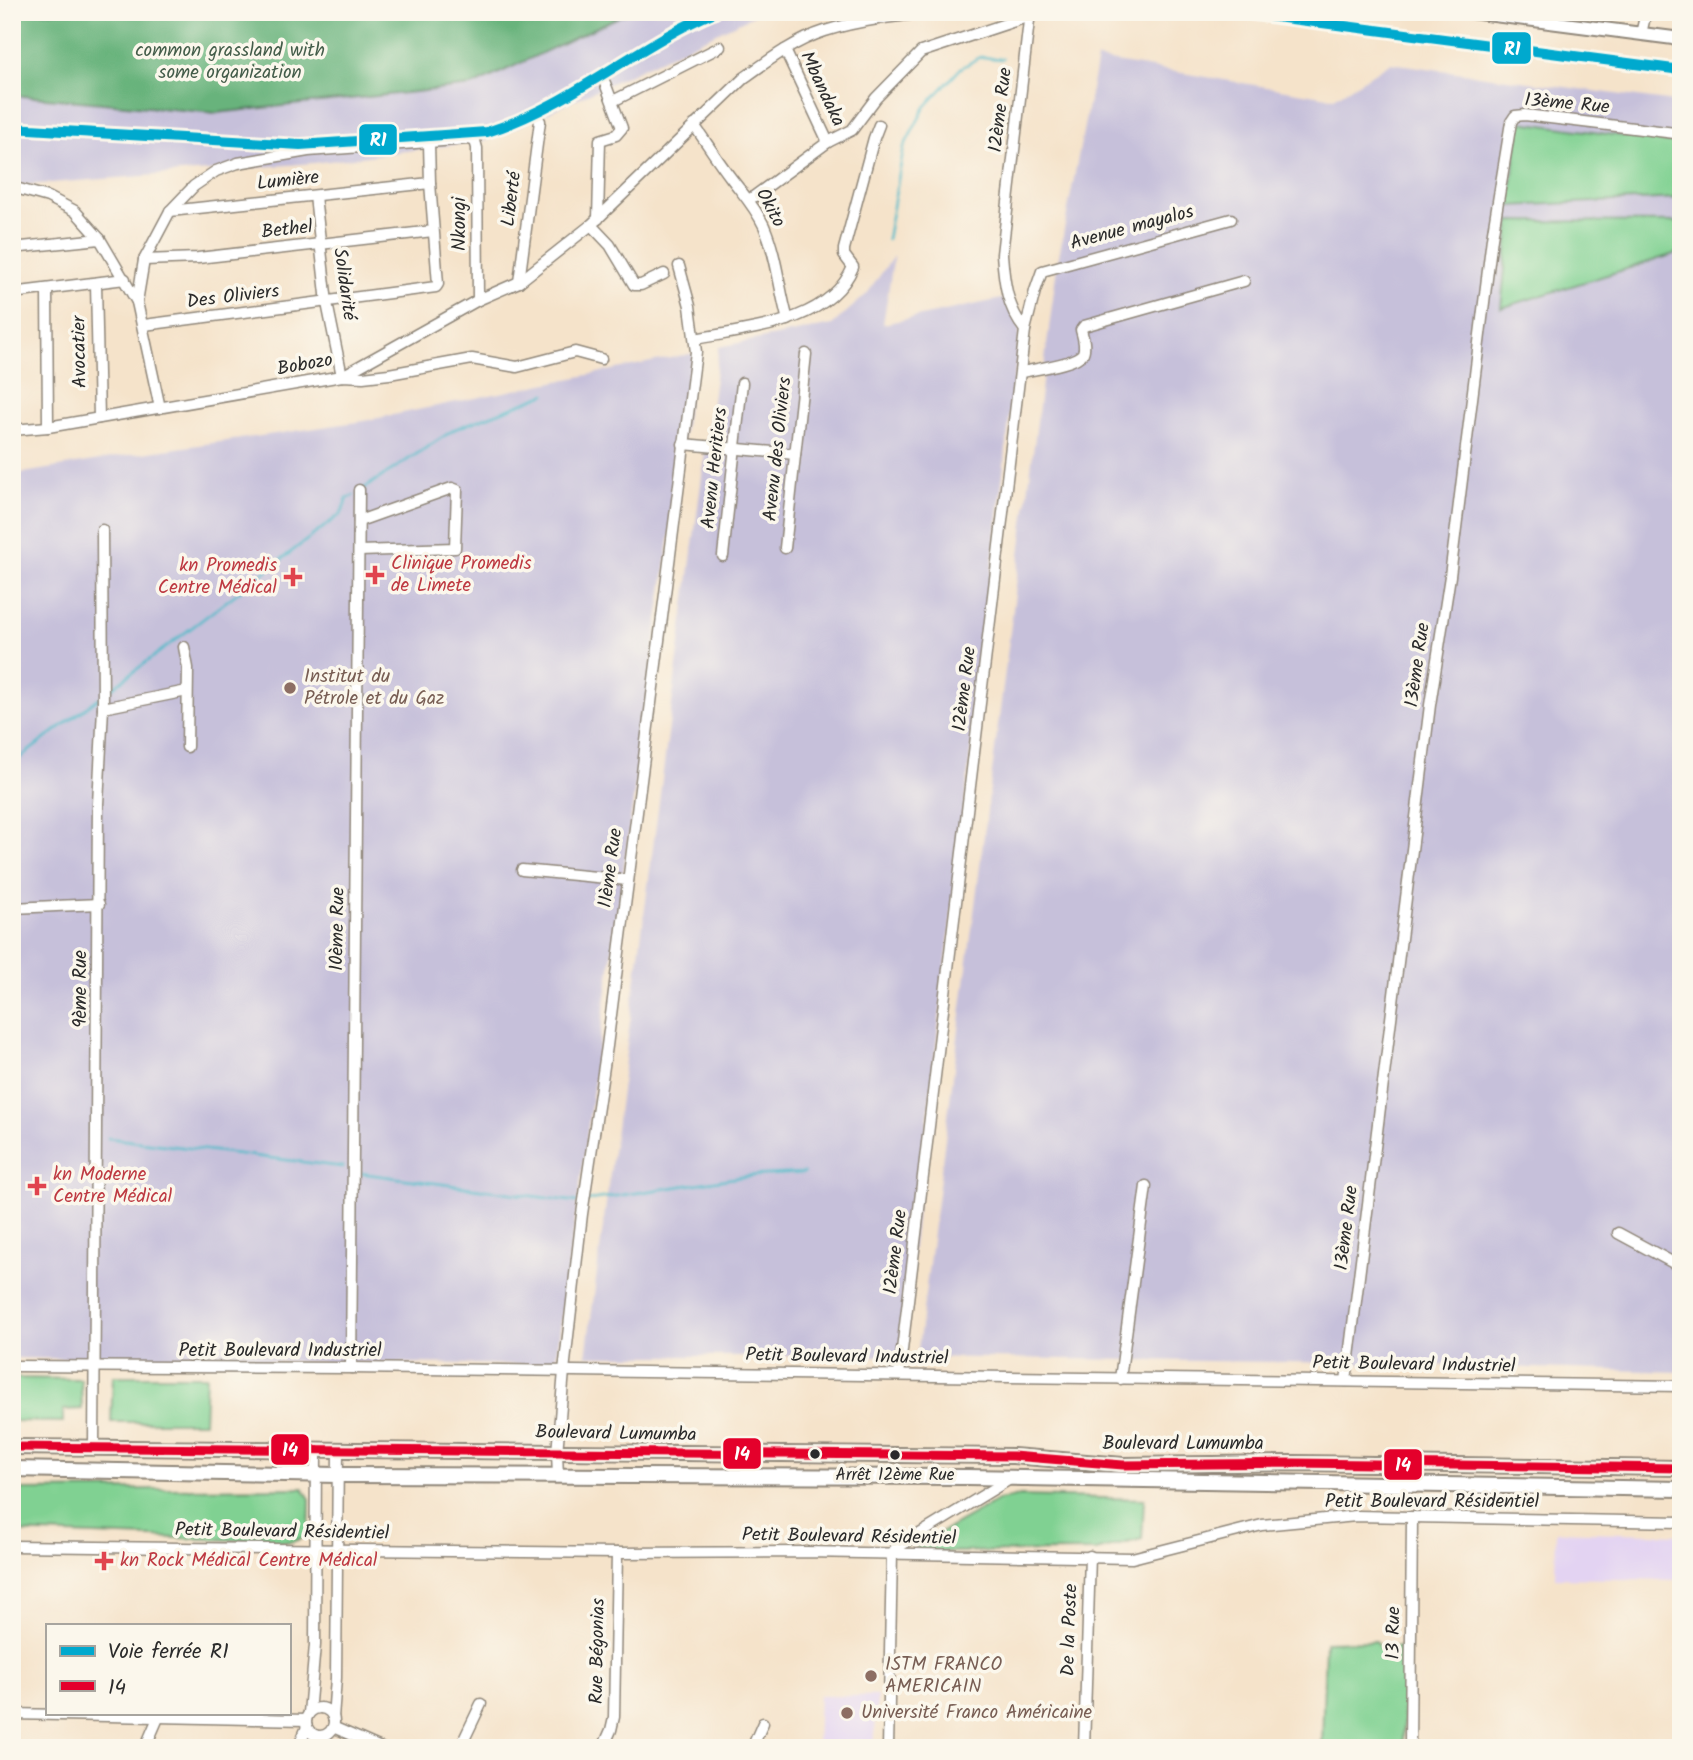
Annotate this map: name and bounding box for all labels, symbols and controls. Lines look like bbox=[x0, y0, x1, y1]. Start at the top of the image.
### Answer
line badge: R1 bbox=[1491, 31, 1532, 65]
text: R1 bbox=[1503, 35, 1521, 65]
park label: common grassland with some organization bbox=[135, 36, 325, 88]
street label: Mbandaka bbox=[791, 46, 853, 132]
street label: 12ème Rue bbox=[981, 65, 1021, 154]
street label: 13ème Rue bbox=[1523, 85, 1611, 123]
line badge: R1 bbox=[358, 123, 398, 156]
text: R1 bbox=[369, 126, 387, 156]
street label: Lumière bbox=[255, 163, 321, 199]
street label: Liberté bbox=[494, 169, 530, 228]
street label: Okito bbox=[747, 183, 793, 233]
street label: Nkongi bbox=[445, 195, 475, 251]
street label: Avenue mayalos bbox=[1067, 197, 1197, 259]
street label: Bethel bbox=[260, 212, 314, 248]
street label: Solidarité bbox=[324, 246, 364, 323]
street label: Des Oliviers bbox=[185, 276, 281, 318]
street label: Avocatier bbox=[64, 314, 96, 388]
street label: Bobozo bbox=[275, 345, 335, 385]
street label: Avenu des Oliviers bbox=[756, 375, 800, 523]
street label: Avenu Heritiers bbox=[694, 406, 736, 530]
place label: Clinique Promedis de Limete bbox=[391, 549, 532, 601]
place label: kn Promedis Centre Médical bbox=[158, 551, 277, 603]
marker: Clinique Promedis de Limete bbox=[365, 565, 385, 585]
marker: kn Promedis Centre Médical bbox=[283, 567, 303, 587]
street label: 13ème Rue bbox=[1397, 620, 1439, 709]
street label: 12ème Rue bbox=[945, 644, 985, 733]
place label: Institut du Pétrole et du Gaz bbox=[304, 662, 444, 714]
marker: Institut du Pétrole et du Gaz bbox=[282, 680, 298, 696]
street label: 11ème Rue bbox=[591, 826, 632, 910]
street label: 10ème Rue bbox=[322, 886, 354, 971]
street label: 9ème Rue bbox=[66, 950, 96, 1028]
place label: kn Moderne Centre Médical bbox=[53, 1160, 173, 1212]
marker: kn Moderne Centre Médical bbox=[27, 1176, 47, 1196]
street label: 13ème Rue bbox=[1327, 1183, 1367, 1272]
street label: 12ème Rue bbox=[876, 1207, 916, 1296]
street label: Petit Boulevard Industriel bbox=[178, 1336, 382, 1366]
street label: Petit Boulevard Industriel bbox=[745, 1340, 949, 1374]
street label: Petit Boulevard Industriel bbox=[1312, 1348, 1516, 1382]
street label: Boulevard Lumumba bbox=[535, 1418, 697, 1450]
street label: Boulevard Lumumba bbox=[1102, 1429, 1264, 1459]
line badge: 14 bbox=[270, 1433, 310, 1466]
text: 14 bbox=[282, 1436, 299, 1466]
line badge: 14 bbox=[722, 1437, 762, 1470]
text: 14 bbox=[734, 1440, 751, 1470]
unlabelled marker bbox=[808, 1447, 822, 1461]
marker: Arrêt 12ème Rue bbox=[888, 1448, 902, 1462]
line badge: 14 bbox=[1383, 1448, 1423, 1481]
text: 14 bbox=[1395, 1451, 1412, 1481]
place label: Arrêt 12ème Rue bbox=[836, 1462, 955, 1489]
street label: Petit Boulevard Résidentiel bbox=[1325, 1487, 1540, 1517]
street label: Petit Boulevard Résidentiel bbox=[175, 1515, 390, 1549]
street label: Petit Boulevard Résidentiel bbox=[742, 1520, 957, 1554]
place label: kn Rock Médical Centre Médical bbox=[120, 1546, 378, 1576]
marker: kn Rock Médical Centre Médical bbox=[94, 1551, 114, 1571]
street label: De la Poste bbox=[1053, 1583, 1087, 1677]
street label: Rue Bégonias bbox=[582, 1598, 614, 1704]
street label: 13 Rue bbox=[1379, 1606, 1409, 1660]
legend bbox=[46, 1624, 290, 1714]
text: Voie ferrée R1 bbox=[108, 1636, 229, 1669]
place label: ISTM FRANCO AMERICAIN bbox=[885, 1650, 1003, 1702]
marker: ISTM FRANCO AMERICAIN bbox=[863, 1668, 879, 1684]
text: 14 bbox=[108, 1672, 126, 1705]
place label: Université Franco Américaine bbox=[861, 1698, 1093, 1728]
marker: Université Franco Américaine bbox=[839, 1705, 855, 1721]

